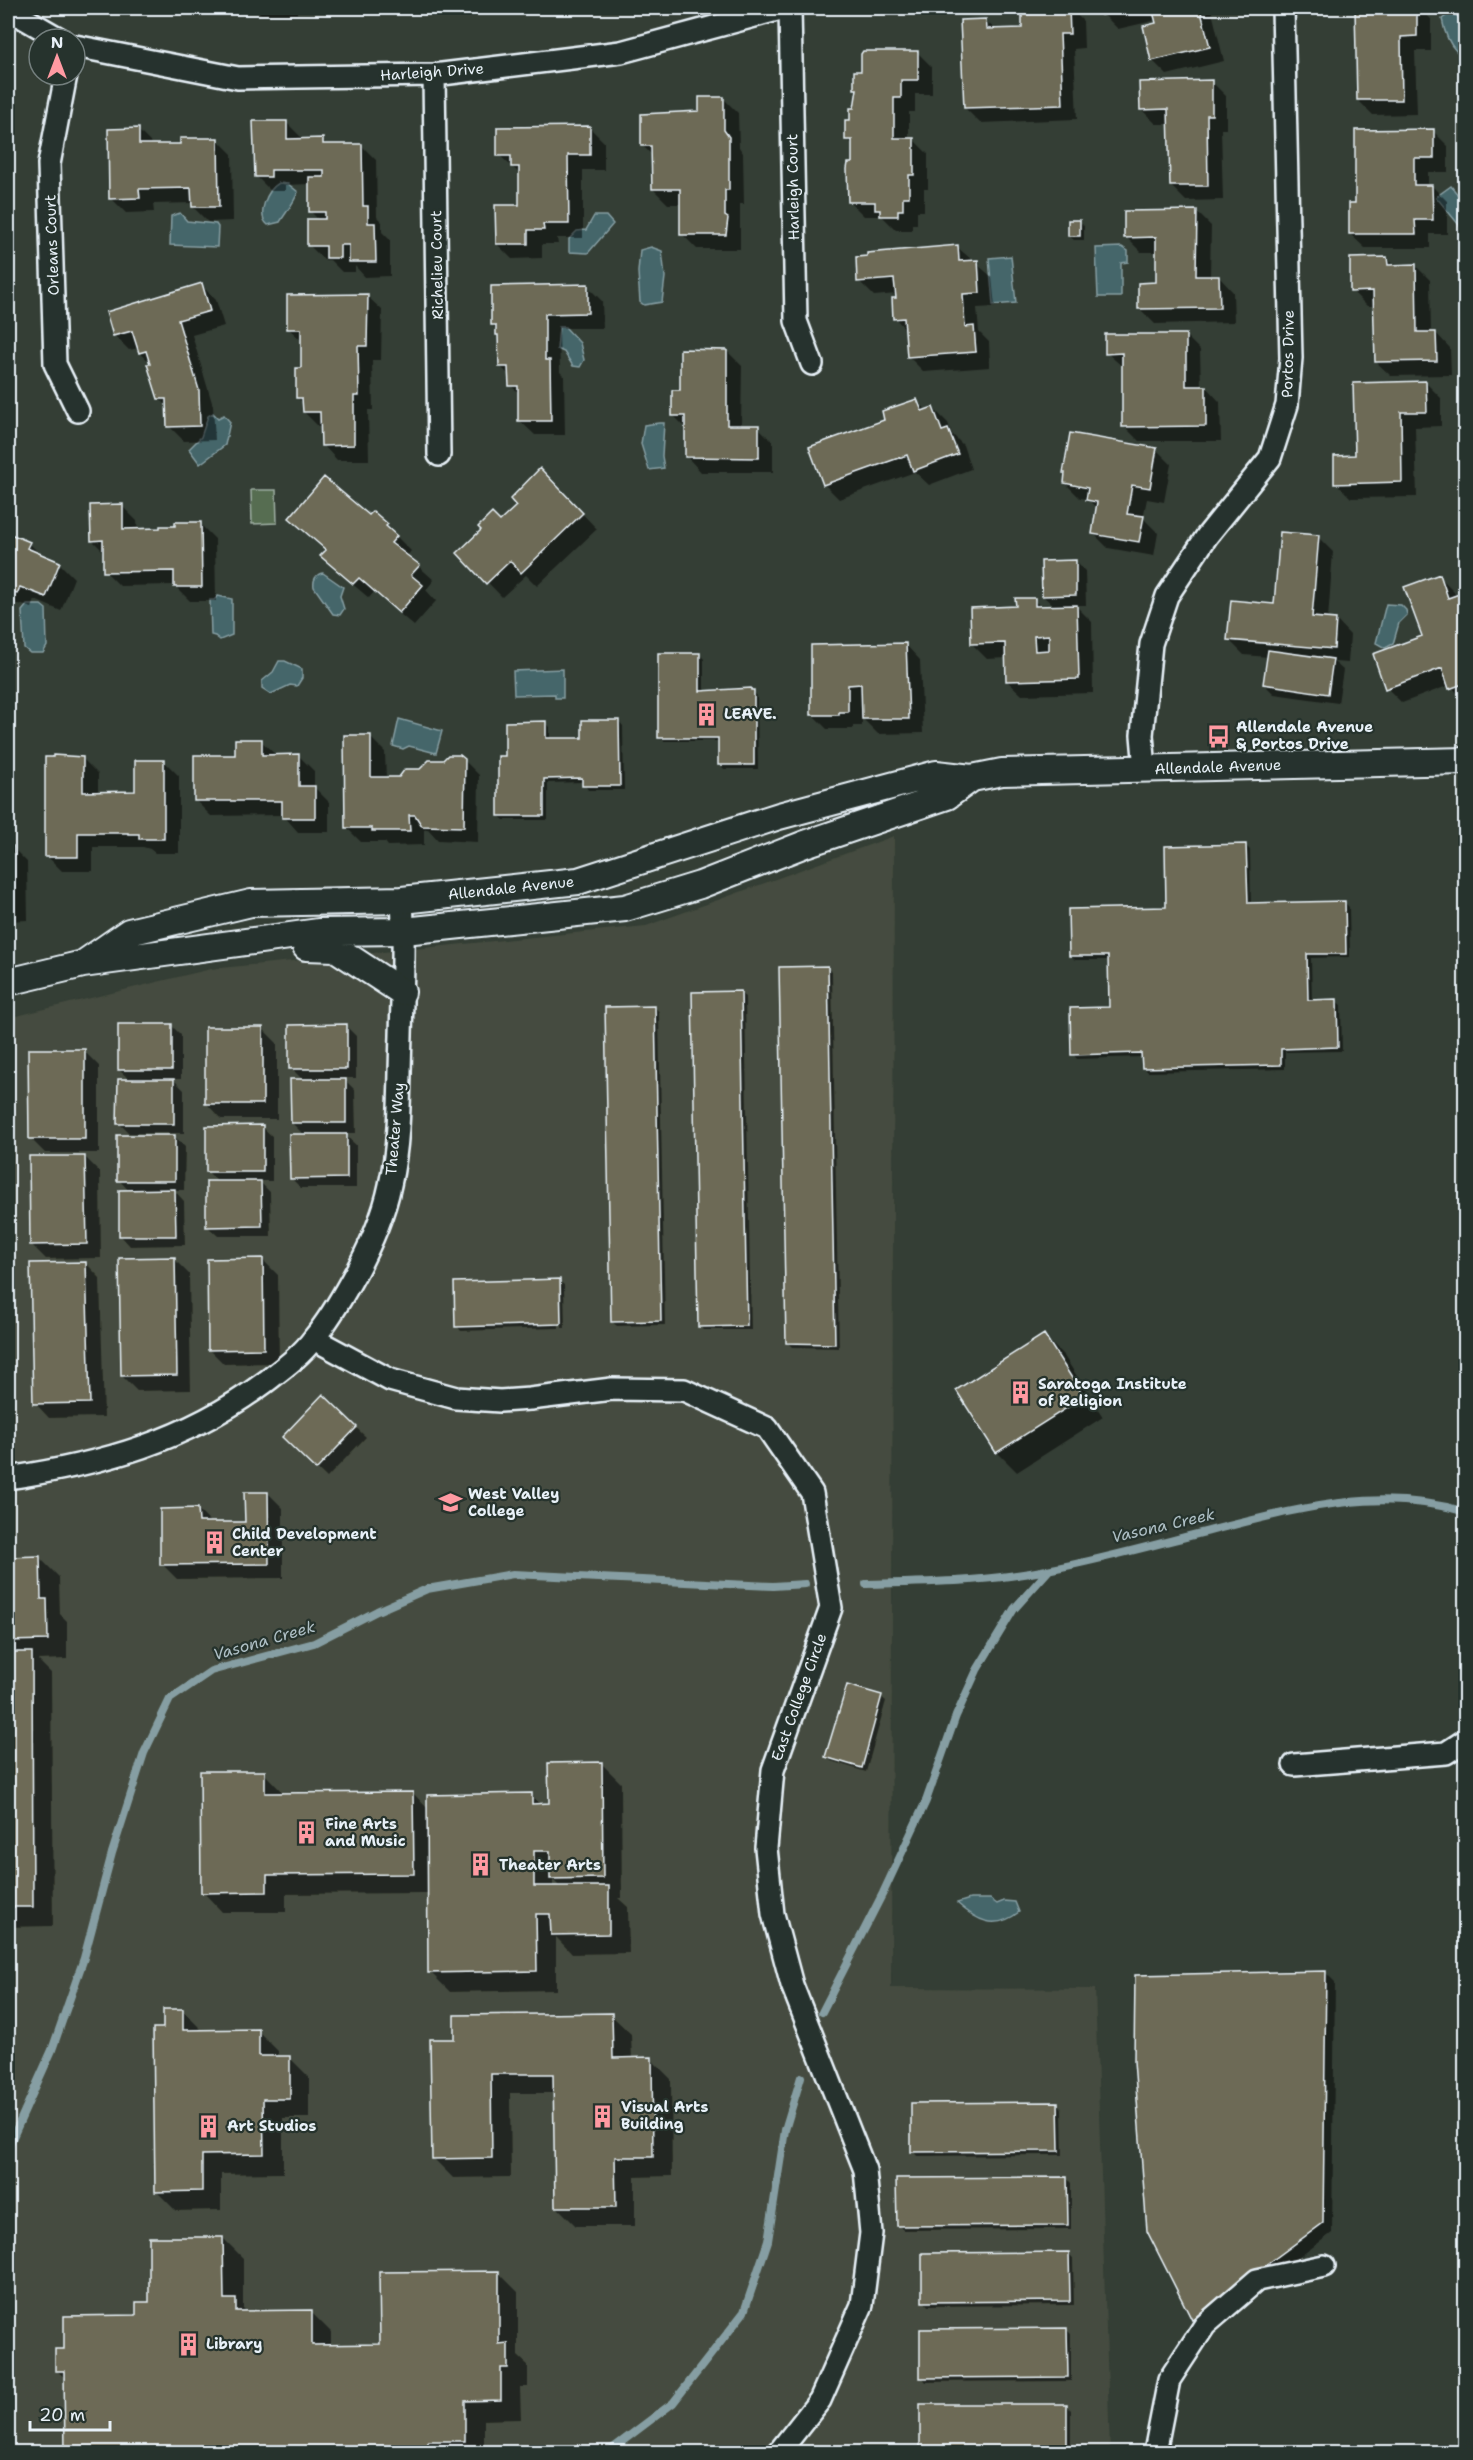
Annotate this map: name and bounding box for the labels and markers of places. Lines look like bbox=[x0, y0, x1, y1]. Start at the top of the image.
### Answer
building icon: LEAVE. bbox=[693, 701, 719, 727]
place label: LEAVE. bbox=[724, 704, 777, 724]
place label: Allendale Avenue & Portos Drive bbox=[1236, 717, 1373, 754]
bus stop icon: Allendale Avenue & Portos Drive bbox=[1205, 723, 1231, 749]
place label: Saratoga Institute of Religion bbox=[1038, 1374, 1187, 1411]
building icon: Saratoga Institute of Religion bbox=[1007, 1380, 1033, 1406]
place label: West Valley College bbox=[468, 1484, 559, 1521]
school or university icon: West Valley College bbox=[437, 1490, 463, 1516]
place label: Child Development Center bbox=[232, 1524, 376, 1561]
building icon: Child Development Center bbox=[201, 1530, 227, 1556]
place label: Fine Arts and Music bbox=[325, 1814, 406, 1851]
building icon: Fine Arts and Music bbox=[294, 1820, 320, 1846]
building icon: Theater Arts bbox=[468, 1852, 494, 1878]
place label: Theater Arts bbox=[499, 1855, 601, 1875]
place label: Visual Arts Building bbox=[621, 2097, 709, 2134]
building icon: Visual Arts Building bbox=[590, 2103, 616, 2129]
building icon: Art Studios bbox=[196, 2113, 222, 2139]
place label: Art Studios bbox=[227, 2116, 317, 2136]
building icon: Library bbox=[175, 2331, 201, 2357]
place label: Library bbox=[206, 2334, 262, 2354]

